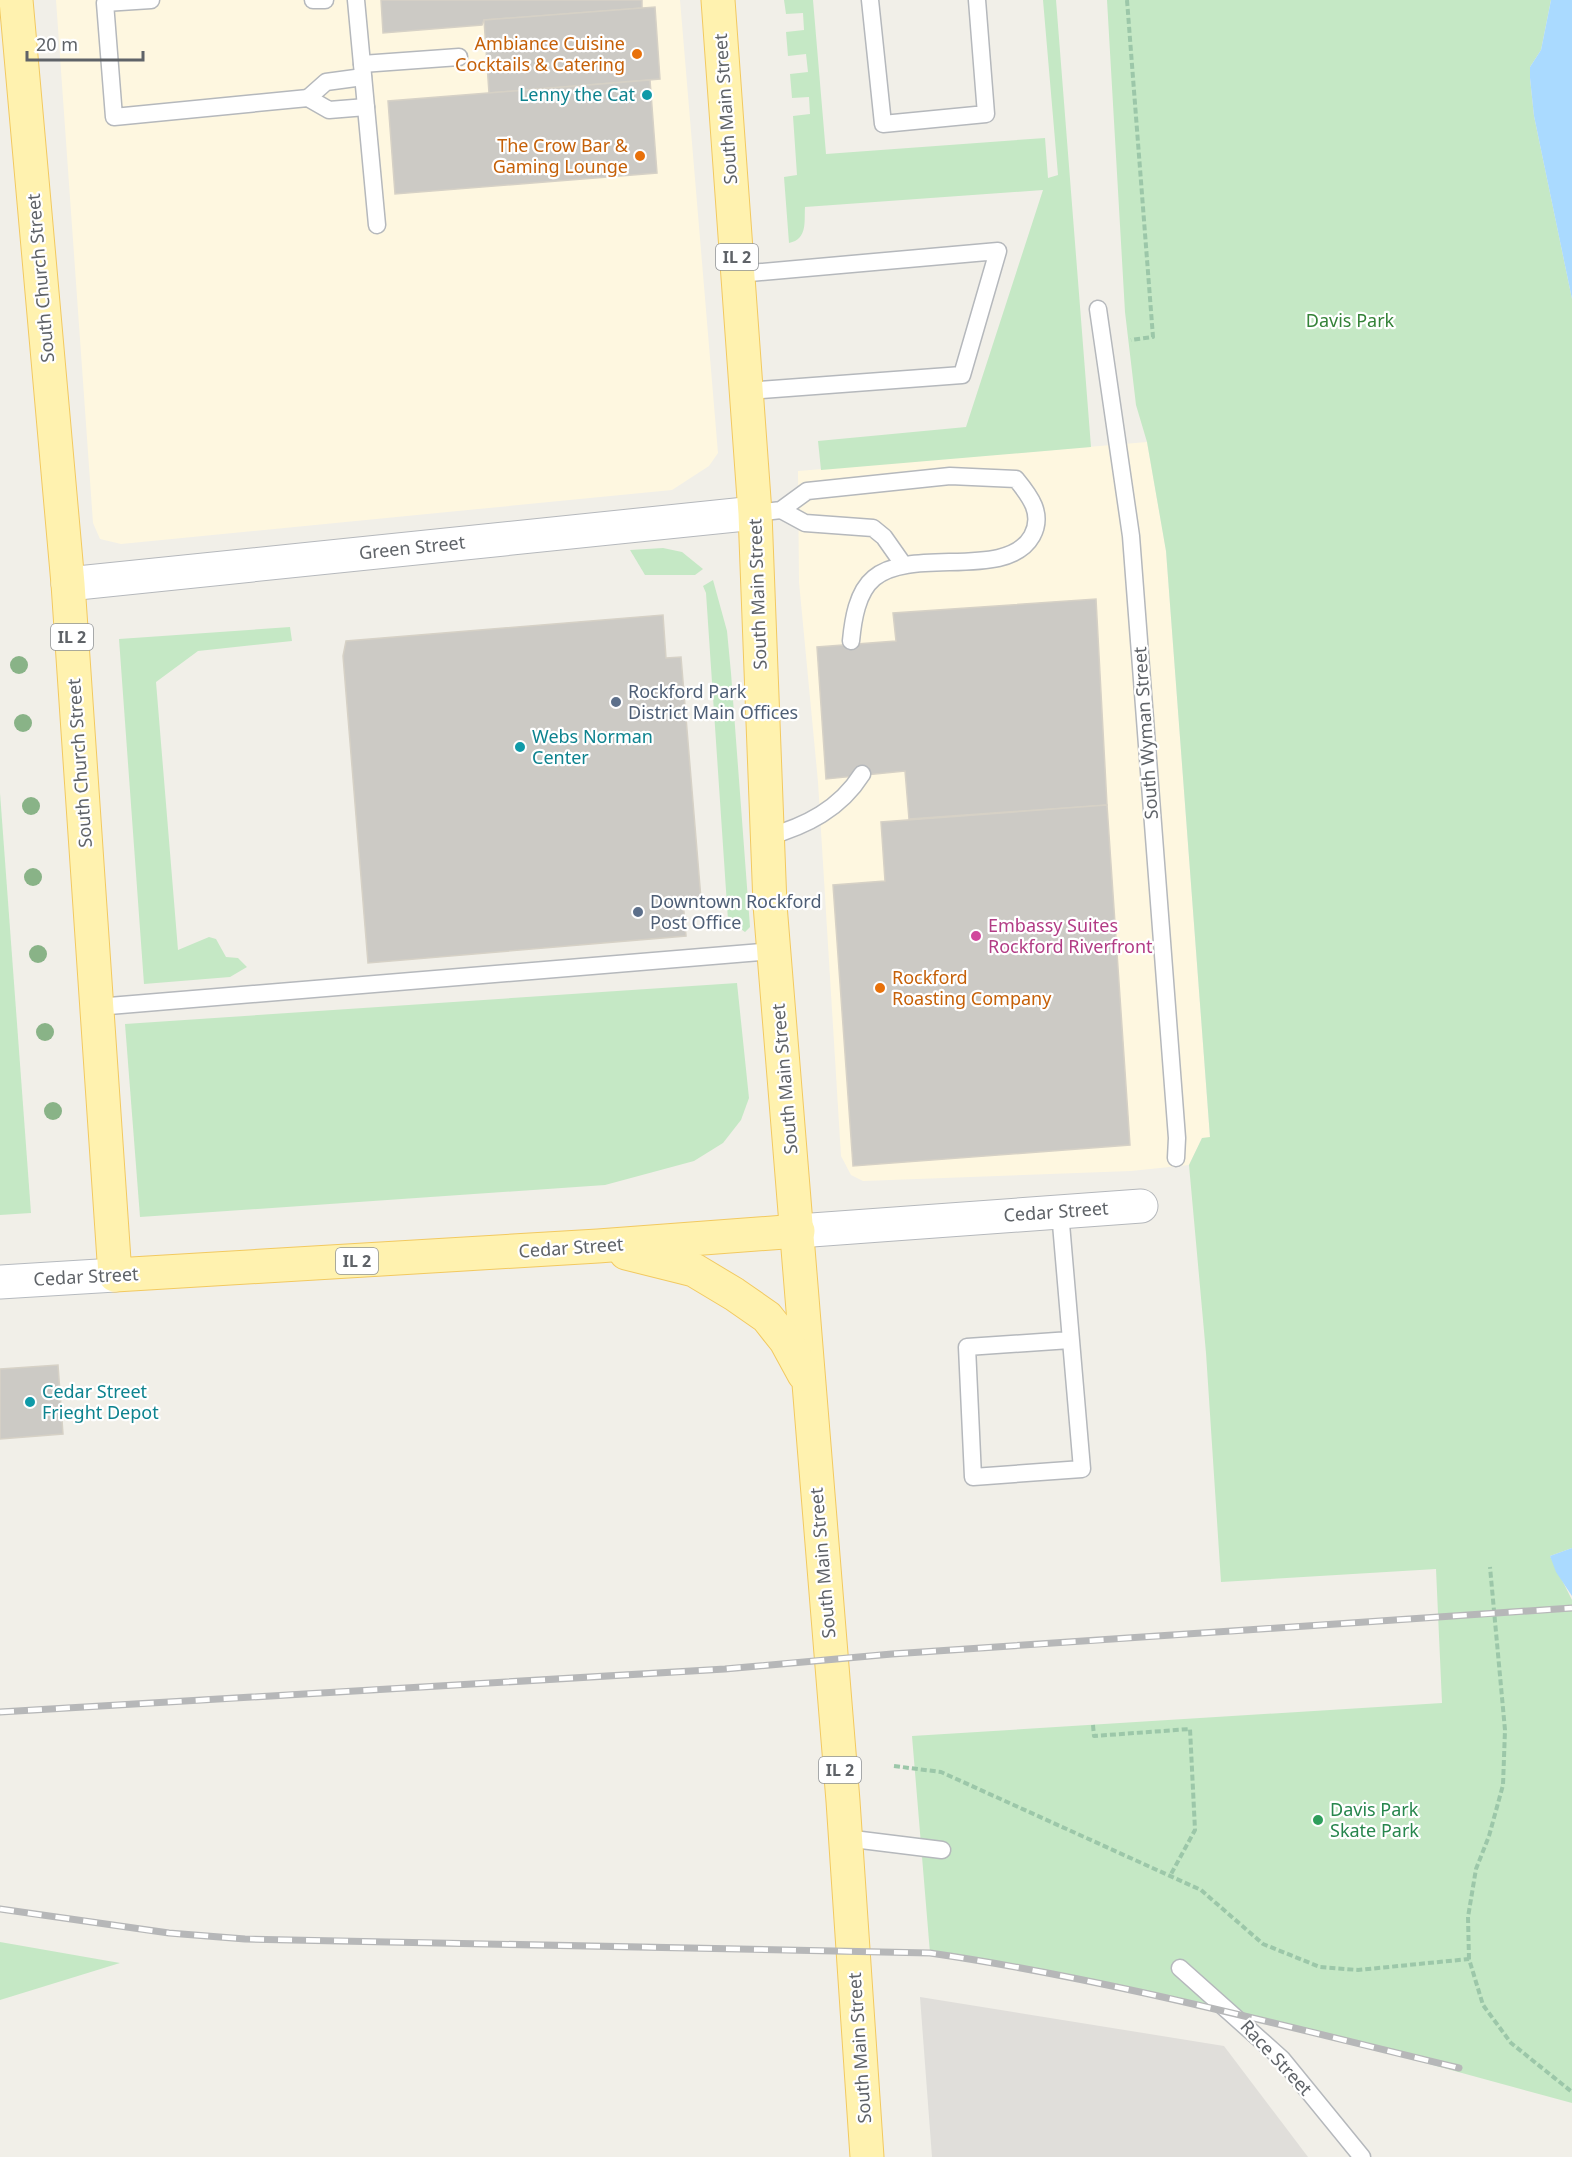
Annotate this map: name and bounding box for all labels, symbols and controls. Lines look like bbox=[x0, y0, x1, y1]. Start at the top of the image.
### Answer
scale bar bbox=[27, 24, 142, 62]
place label: Ambiance Cuisine Cocktails & Catering bbox=[455, 31, 625, 76]
text: 20 m bbox=[36, 32, 78, 56]
street label: South Main Street bbox=[708, 32, 742, 185]
marker: Ambiance Cuisine Cocktails & Catering bbox=[630, 47, 644, 61]
place label: Lenny the Cat bbox=[519, 82, 635, 106]
marker: Lenny the Cat bbox=[640, 88, 654, 102]
place label: The Crow Bar & Gaming Lounge bbox=[493, 133, 629, 178]
marker: The Crow Bar & Gaming Lounge bbox=[633, 149, 647, 163]
street label: South Church Street bbox=[21, 192, 59, 364]
road number: IL 2 bbox=[716, 244, 758, 270]
park label: Davis Park bbox=[1306, 308, 1395, 332]
street label: South Main Street bbox=[742, 517, 772, 670]
street label: Green Street bbox=[358, 529, 467, 565]
road number: IL 2 bbox=[51, 624, 93, 650]
street label: South Wyman Street bbox=[1127, 645, 1163, 820]
street label: South Church Street bbox=[61, 677, 97, 849]
place label: Rockford Park District Main Offices bbox=[628, 679, 798, 724]
marker: Rockford Park District Main Offices bbox=[609, 695, 623, 709]
place label: Webs Norman Center bbox=[532, 724, 653, 769]
marker: Webs Norman Center bbox=[513, 740, 527, 754]
place label: Downtown Rockford Post Office bbox=[650, 889, 822, 934]
marker: Downtown Rockford Post Office bbox=[631, 905, 645, 919]
place label: Embassy Suites Rockford Riverfront bbox=[988, 913, 1153, 958]
marker: Embassy Suites Rockford Riverfront bbox=[969, 929, 983, 943]
place label: Rockford Roasting Company bbox=[892, 965, 1052, 1010]
marker: Rockford Roasting Company bbox=[873, 981, 887, 995]
street label: South Main Street bbox=[765, 1002, 803, 1156]
street label: Cedar Street bbox=[1003, 1195, 1110, 1227]
street label: Cedar Street bbox=[518, 1231, 625, 1263]
road number: IL 2 bbox=[336, 1248, 378, 1274]
street label: Cedar Street bbox=[33, 1261, 140, 1291]
place label: Cedar Street Frieght Depot bbox=[42, 1379, 159, 1424]
marker: Cedar Street Frieght Depot bbox=[23, 1395, 37, 1409]
street label: South Main Street bbox=[803, 1486, 841, 1640]
road number: IL 2 bbox=[819, 1757, 861, 1783]
place label: Davis Park Skate Park bbox=[1330, 1797, 1419, 1842]
marker: Davis Park Skate Park bbox=[1311, 1813, 1325, 1827]
street label: South Main Street bbox=[842, 1971, 876, 2124]
street label: Race Street bbox=[1236, 2014, 1318, 2101]

